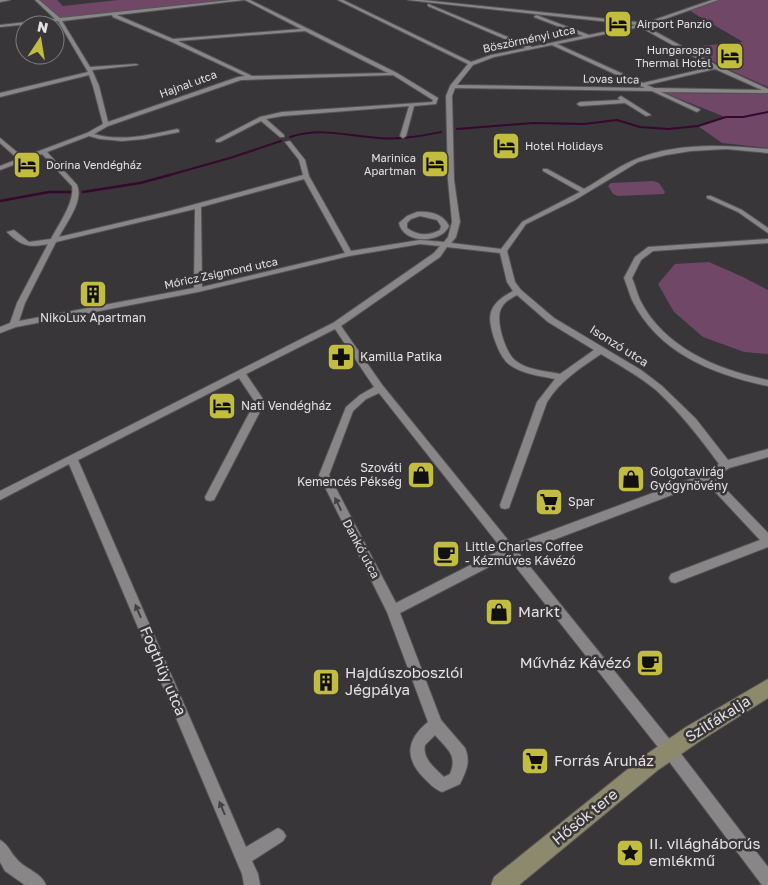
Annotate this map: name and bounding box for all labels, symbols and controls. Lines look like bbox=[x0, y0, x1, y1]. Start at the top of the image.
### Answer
hotel icon: Airport Panzio bbox=[603, 9, 633, 39]
north arrow bbox=[15, 15, 65, 65]
text: N bbox=[36, 17, 50, 36]
place label: Airport Panzio bbox=[637, 17, 712, 30]
street label: Böszörményi utca bbox=[482, 22, 576, 55]
hotel icon: Hungarospa Thermal Hotel bbox=[715, 41, 745, 71]
place label: Hungarospa Thermal Hotel bbox=[635, 43, 711, 69]
street label: Hajnal utca bbox=[157, 67, 218, 100]
street label: Lovas utca bbox=[583, 72, 639, 85]
hotel icon: Hotel Holidays bbox=[491, 131, 521, 161]
place label: Hotel Holidays bbox=[525, 139, 603, 152]
hotel icon: Marinica Apartman bbox=[420, 149, 450, 179]
hotel icon: Dorina Vendégház bbox=[12, 150, 42, 180]
place label: Marinica Apartman bbox=[364, 151, 416, 177]
place label: Dorina Vendégház bbox=[46, 158, 142, 171]
street label: Móricz Zsigmond utca bbox=[163, 254, 279, 291]
building icon: NikoLux Apartman bbox=[78, 279, 108, 309]
place label: NikoLux Apartman bbox=[40, 310, 146, 325]
street label: Isonzó utca bbox=[587, 322, 651, 370]
pharmacy icon: Kamilla Patika bbox=[326, 342, 356, 372]
place label: Kamilla Patika bbox=[360, 349, 442, 364]
hotel icon: Nati Vendégház bbox=[207, 391, 237, 421]
place label: Nati Vendégház bbox=[241, 398, 331, 413]
place label: Szováti Kemencés Pékség bbox=[297, 460, 402, 489]
shop icon: Szováti Kemencés Pékség bbox=[406, 460, 436, 490]
shop icon: Golgotavirág Gyógynövény bbox=[616, 464, 646, 494]
place label: Golgotavirág Gyógynövény bbox=[650, 464, 728, 493]
supermarket icon: Spar bbox=[534, 487, 564, 517]
place label: Spar bbox=[568, 494, 595, 509]
one-way arrow bbox=[334, 497, 342, 512]
street label: Dankó utca bbox=[340, 517, 383, 581]
cafe icon: Little Charles Coffee - Kézműves Kávézó bbox=[431, 539, 461, 569]
place label: Little Charles Coffee - Kézműves Kávézó bbox=[465, 539, 583, 568]
shop icon: Markt bbox=[484, 597, 514, 627]
place label: Markt bbox=[518, 602, 560, 620]
one-way arrow bbox=[133, 604, 141, 618]
street label: Fogthüy utca bbox=[137, 623, 191, 718]
cafe icon: Művház Kávézó bbox=[635, 648, 665, 678]
place label: Művház Kávézó bbox=[520, 653, 631, 671]
place label: Hajdúszoboszlói Jégpálya bbox=[345, 663, 463, 698]
building icon: Hajdúszoboszlói Jégpálya bbox=[311, 667, 341, 697]
street label: Szilfákalja bbox=[682, 691, 753, 745]
supermarket icon: Forrás Áruház bbox=[520, 746, 550, 776]
place label: Forrás Áruház bbox=[554, 751, 654, 769]
street label: Hősök tere bbox=[548, 784, 621, 848]
one-way arrow bbox=[218, 801, 226, 815]
place label: II. világháborús emlékmű bbox=[649, 834, 760, 869]
place icon: II. világháborús emlékmű bbox=[615, 838, 645, 868]

